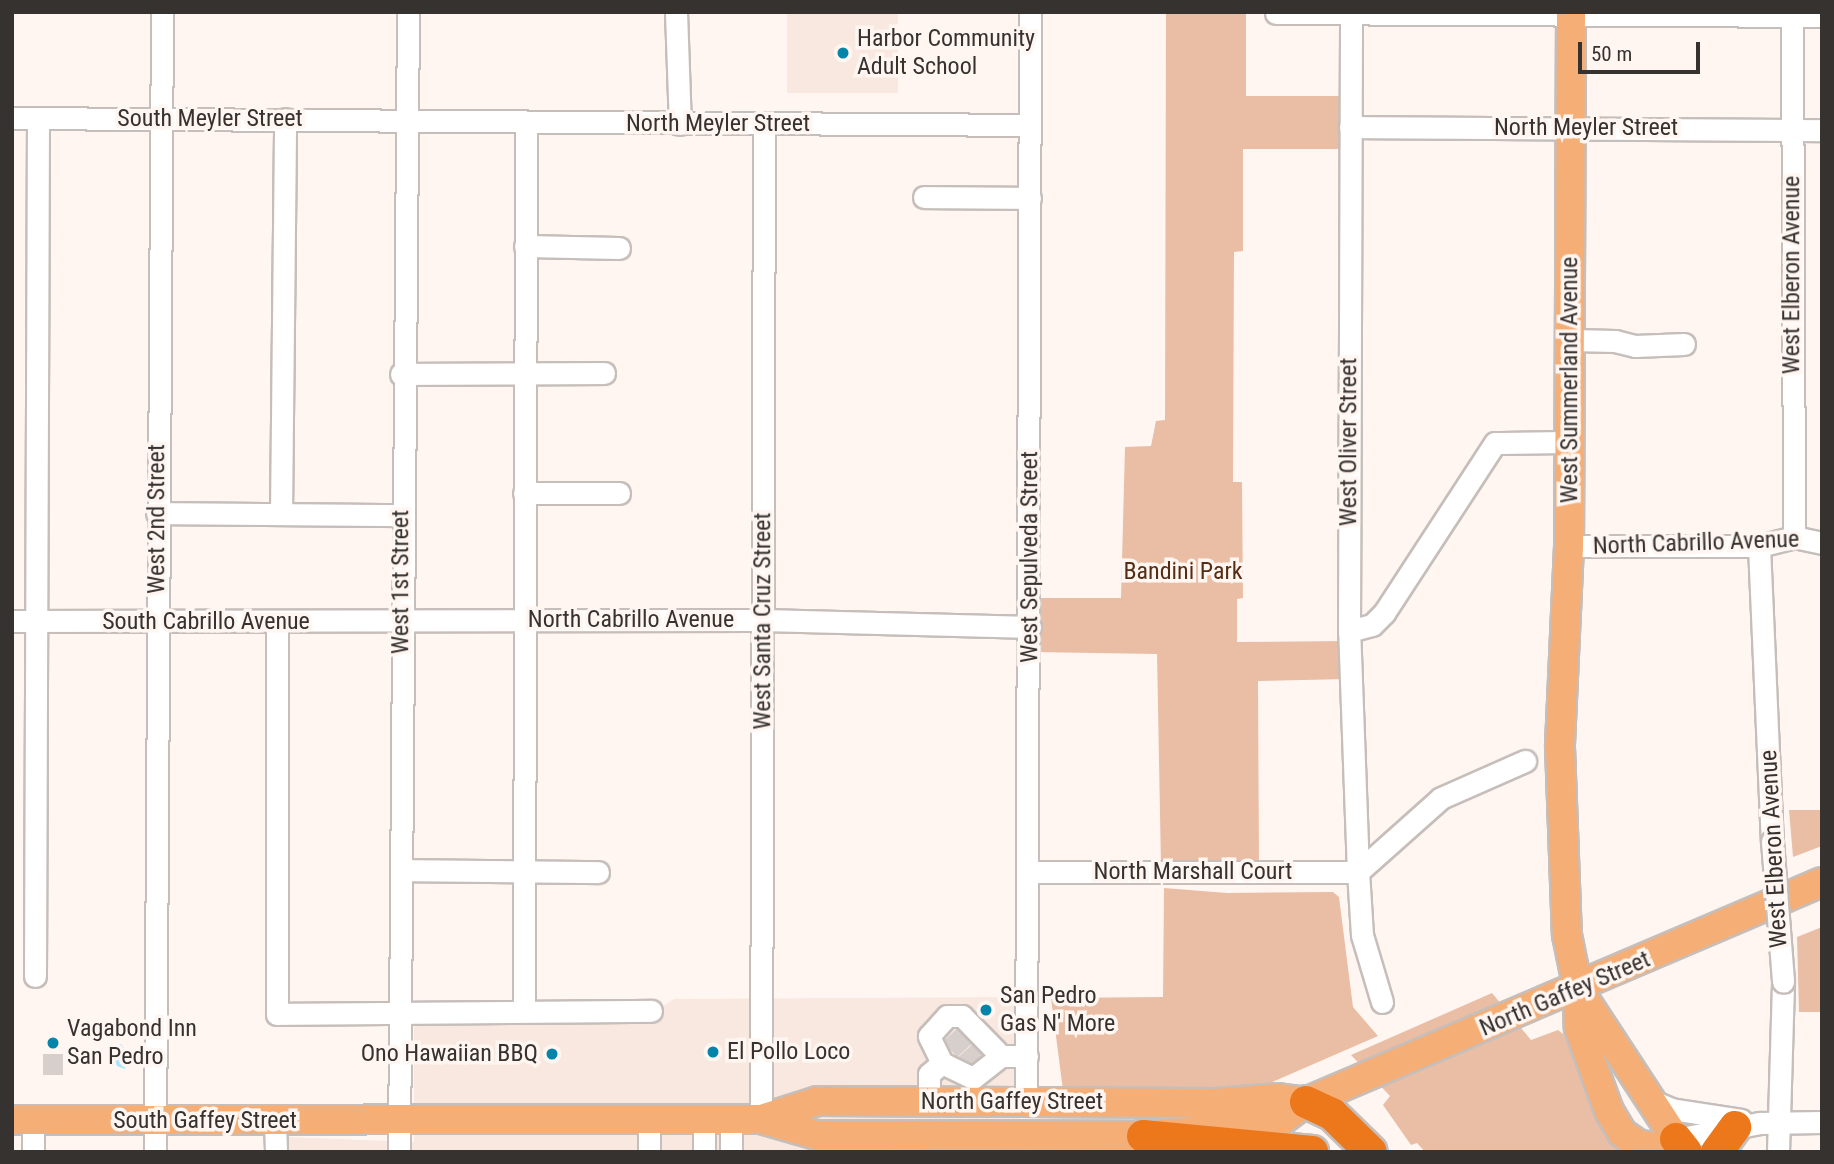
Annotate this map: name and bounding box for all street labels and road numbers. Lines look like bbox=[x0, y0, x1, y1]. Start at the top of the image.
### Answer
street label: South Meyler Street bbox=[117, 105, 303, 133]
street label: North Meyler Street bbox=[626, 110, 810, 138]
street label: North Meyler Street bbox=[1494, 114, 1678, 142]
street label: West Elberon Avenue bbox=[1778, 176, 1806, 374]
street label: West Summerland Avenue bbox=[1556, 257, 1584, 503]
street label: West Oliver Street bbox=[1335, 358, 1363, 526]
street label: West 2nd Street bbox=[143, 444, 171, 594]
street label: West Sepulveda Street bbox=[1016, 451, 1044, 663]
street label: West 1st Street bbox=[387, 510, 415, 654]
street label: West Santa Cruz Street bbox=[749, 512, 777, 730]
street label: North Cabrillo Avenue bbox=[1592, 525, 1800, 561]
street label: North Cabrillo Avenue bbox=[528, 606, 734, 634]
street label: South Cabrillo Avenue bbox=[102, 608, 310, 636]
street label: West Elberon Avenue bbox=[1754, 749, 1794, 949]
street label: North Marshall Court bbox=[1094, 858, 1292, 886]
street label: North Gaffey Street bbox=[1475, 945, 1655, 1043]
street label: North Gaffey Street bbox=[921, 1088, 1103, 1116]
street label: South Gaffey Street bbox=[113, 1107, 297, 1135]

